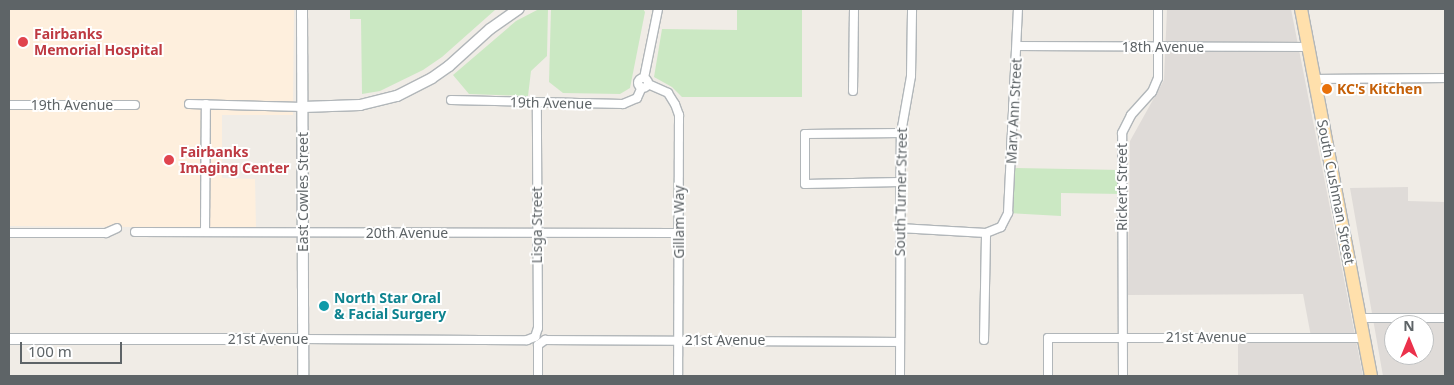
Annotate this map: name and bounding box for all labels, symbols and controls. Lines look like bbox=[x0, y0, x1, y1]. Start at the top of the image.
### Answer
place label: Fairbanks Memorial Hospital bbox=[34, 26, 163, 58]
marker: Fairbanks Memorial Hospital bbox=[16, 35, 30, 49]
street label: 18th Avenue bbox=[1122, 39, 1204, 55]
street label: Mary Ann Street bbox=[1003, 58, 1025, 164]
place label: KC's Kitchen bbox=[1337, 81, 1422, 97]
marker: KC's Kitchen bbox=[1321, 83, 1333, 95]
street label: 19th Avenue bbox=[510, 94, 592, 112]
street label: 19th Avenue bbox=[31, 97, 113, 113]
street label: South Cushman Street bbox=[1314, 118, 1358, 266]
street label: South Turner Street bbox=[891, 127, 911, 257]
street label: East Cowles Street bbox=[295, 132, 311, 252]
street label: Rickert Street bbox=[1114, 143, 1130, 231]
place label: Fairbanks Imaging Center bbox=[180, 144, 289, 176]
marker: Fairbanks Imaging Center bbox=[162, 153, 176, 167]
street label: Gillam Way bbox=[671, 185, 687, 259]
street label: Lisga Street bbox=[529, 187, 545, 263]
street label: 20th Avenue bbox=[366, 225, 448, 241]
place label: North Star Oral & Facial Surgery bbox=[334, 290, 446, 322]
marker: North Star Oral & Facial Surgery bbox=[318, 300, 330, 312]
north arrow bbox=[1384, 315, 1434, 365]
text: N bbox=[1403, 316, 1415, 335]
street label: 21st Avenue bbox=[1166, 329, 1246, 345]
street label: 21st Avenue bbox=[228, 331, 308, 347]
scale bar bbox=[22, 332, 125, 364]
street label: 21st Avenue bbox=[685, 332, 765, 348]
text: 100 m bbox=[28, 341, 72, 361]

